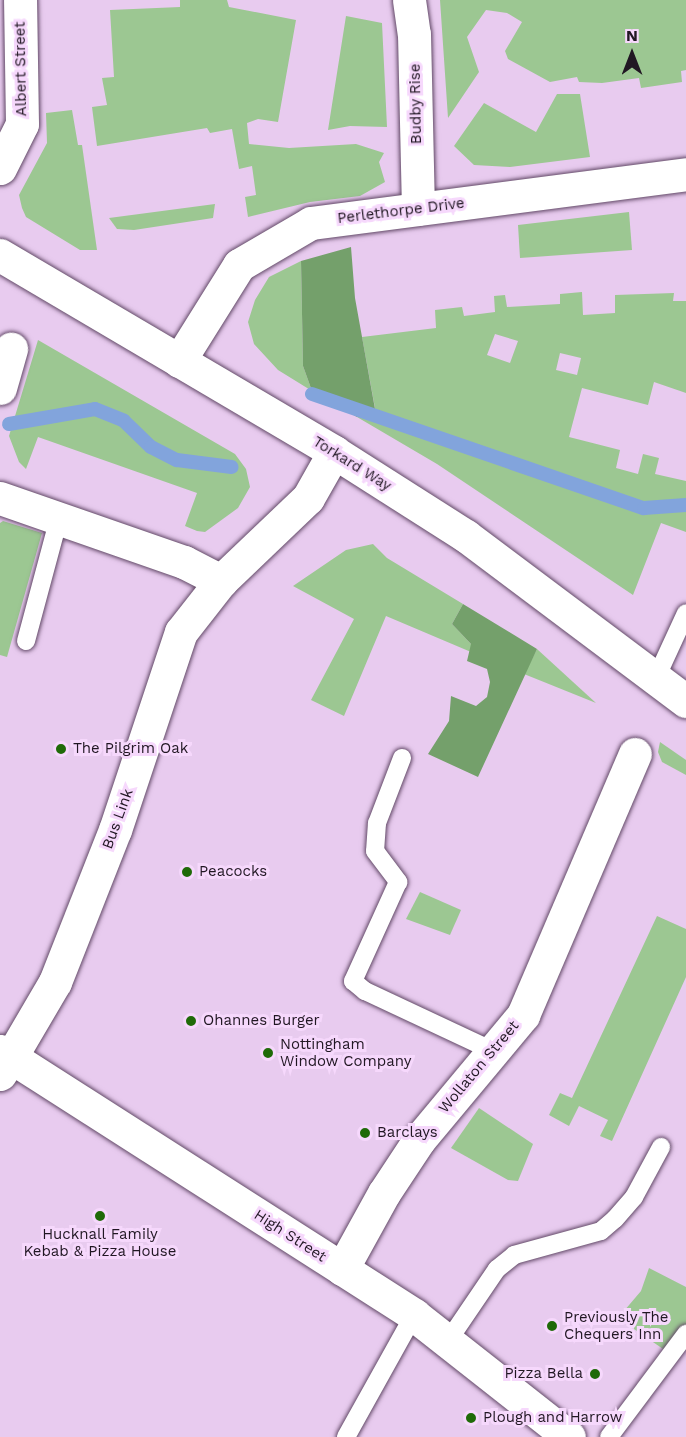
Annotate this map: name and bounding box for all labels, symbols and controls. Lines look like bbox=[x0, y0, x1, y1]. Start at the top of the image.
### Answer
street label: Albert Street bbox=[11, 21, 31, 117]
north arrow bbox=[602, 24, 662, 84]
text: N bbox=[626, 26, 638, 45]
street label: Budby Rise bbox=[406, 63, 426, 145]
street label: Perlethorpe Drive bbox=[336, 194, 466, 228]
street label: Torkard Way bbox=[309, 433, 395, 495]
place label: The Pilgrim Oak bbox=[73, 740, 188, 758]
marker: The Pilgrim Oak bbox=[54, 742, 68, 756]
street label: Bus Link bbox=[99, 786, 137, 852]
place label: Peacocks bbox=[199, 863, 267, 881]
marker: Peacocks bbox=[180, 865, 194, 879]
place label: Ohannes Burger bbox=[203, 1012, 320, 1030]
marker: Ohannes Burger bbox=[184, 1014, 198, 1028]
street label: Wollaton Street bbox=[435, 1017, 523, 1117]
place label: Nottingham Window Company bbox=[280, 1035, 412, 1070]
marker: Nottingham Window Company bbox=[261, 1046, 275, 1060]
place label: Barclays bbox=[377, 1124, 438, 1142]
marker: Barclays bbox=[358, 1126, 372, 1140]
street label: High Street bbox=[250, 1206, 330, 1266]
marker: Hucknall Family Kebab & Pizza House bbox=[93, 1209, 107, 1223]
place label: Hucknall Family Kebab & Pizza House bbox=[23, 1225, 177, 1260]
place label: Previously The Chequers Inn bbox=[564, 1308, 669, 1343]
marker: Previously The Chequers Inn bbox=[545, 1319, 559, 1333]
place label: Pizza Bella bbox=[504, 1365, 583, 1383]
marker: Pizza Bella bbox=[588, 1367, 602, 1381]
place label: Plough and Harrow bbox=[483, 1409, 622, 1427]
marker: Plough and Harrow bbox=[464, 1411, 478, 1425]

